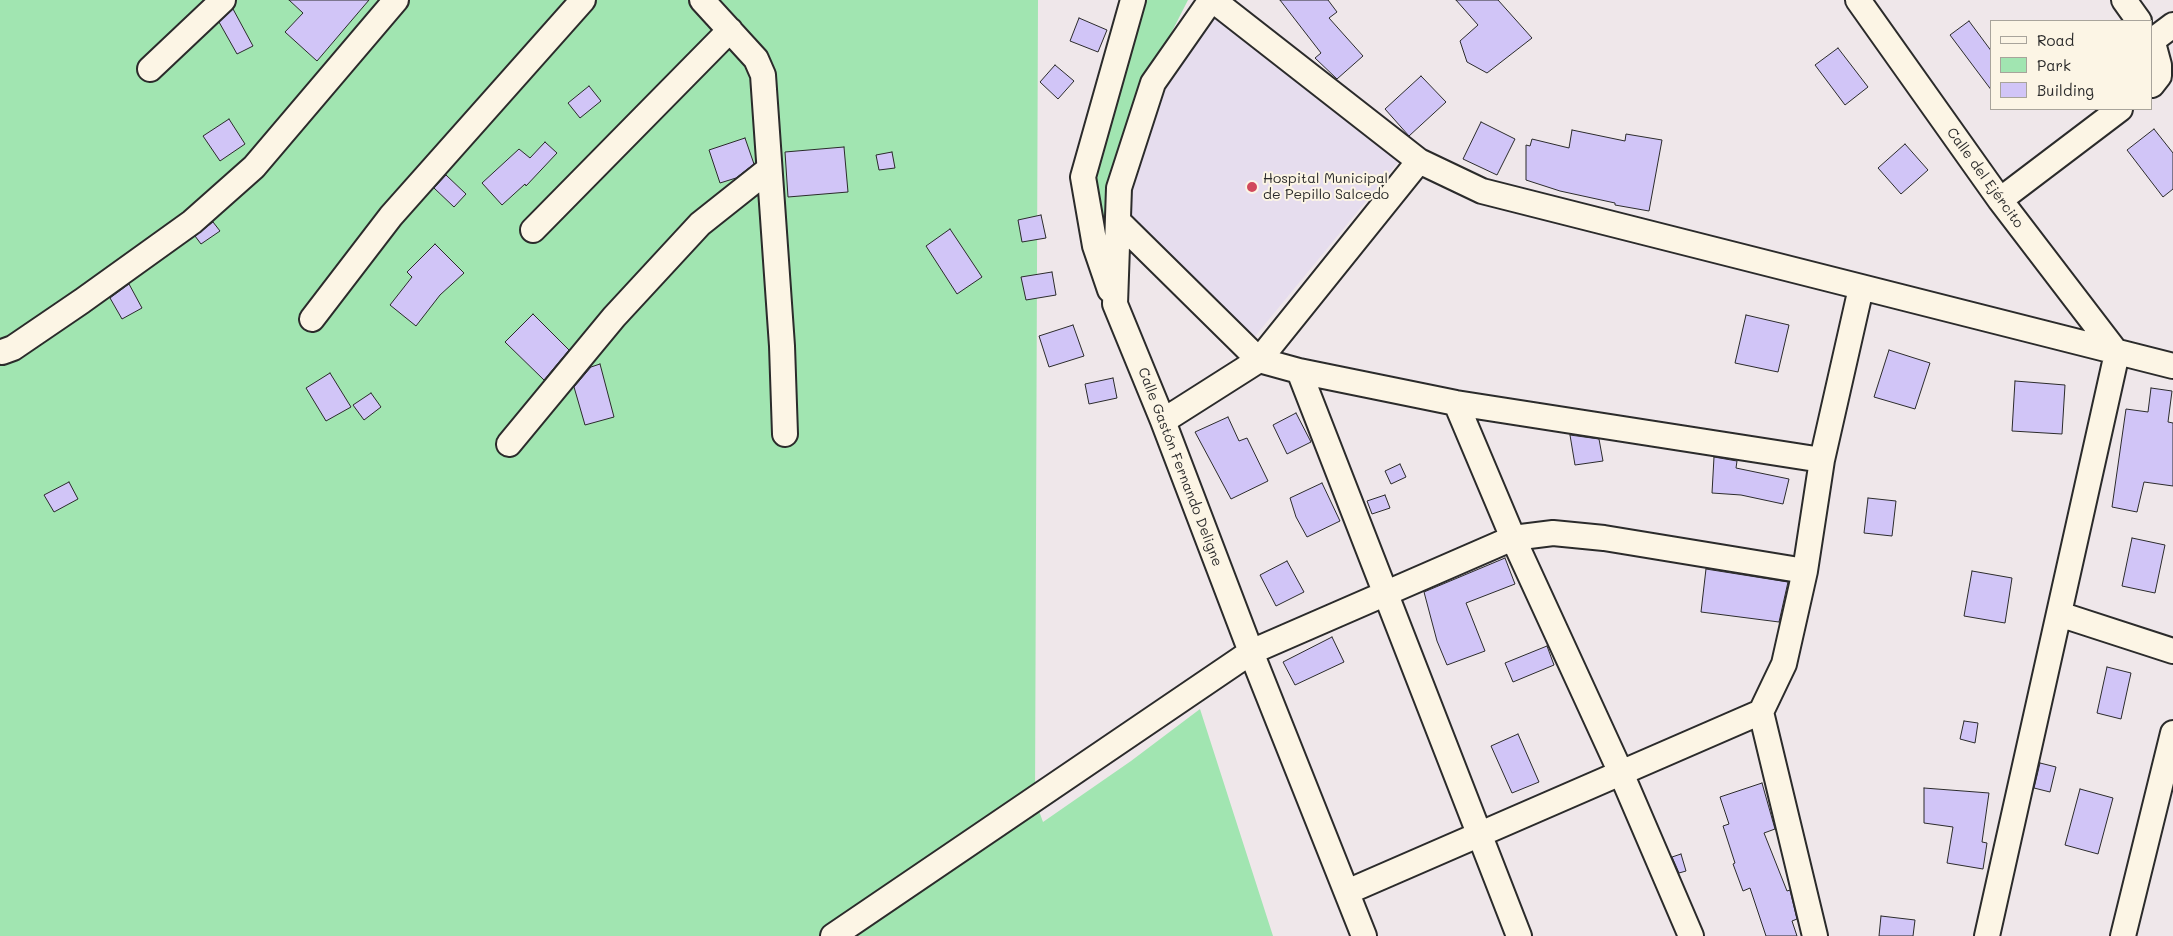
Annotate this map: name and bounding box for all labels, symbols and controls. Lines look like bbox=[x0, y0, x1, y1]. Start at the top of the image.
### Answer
legend bbox=[1990, 20, 2153, 110]
text: Road bbox=[2037, 30, 2074, 50]
text: Park bbox=[2037, 55, 2071, 75]
text: Building bbox=[2037, 80, 2094, 100]
street label: Calle del Ejército bbox=[1943, 125, 2027, 231]
place label: Hospital Municipal de Pepillo Salcedo bbox=[1263, 171, 1389, 203]
marker: Hospital Municipal de Pepillo Salcedo bbox=[1245, 180, 1259, 194]
street label: Calle Gastón Fernando Deligne bbox=[1134, 365, 1226, 569]

